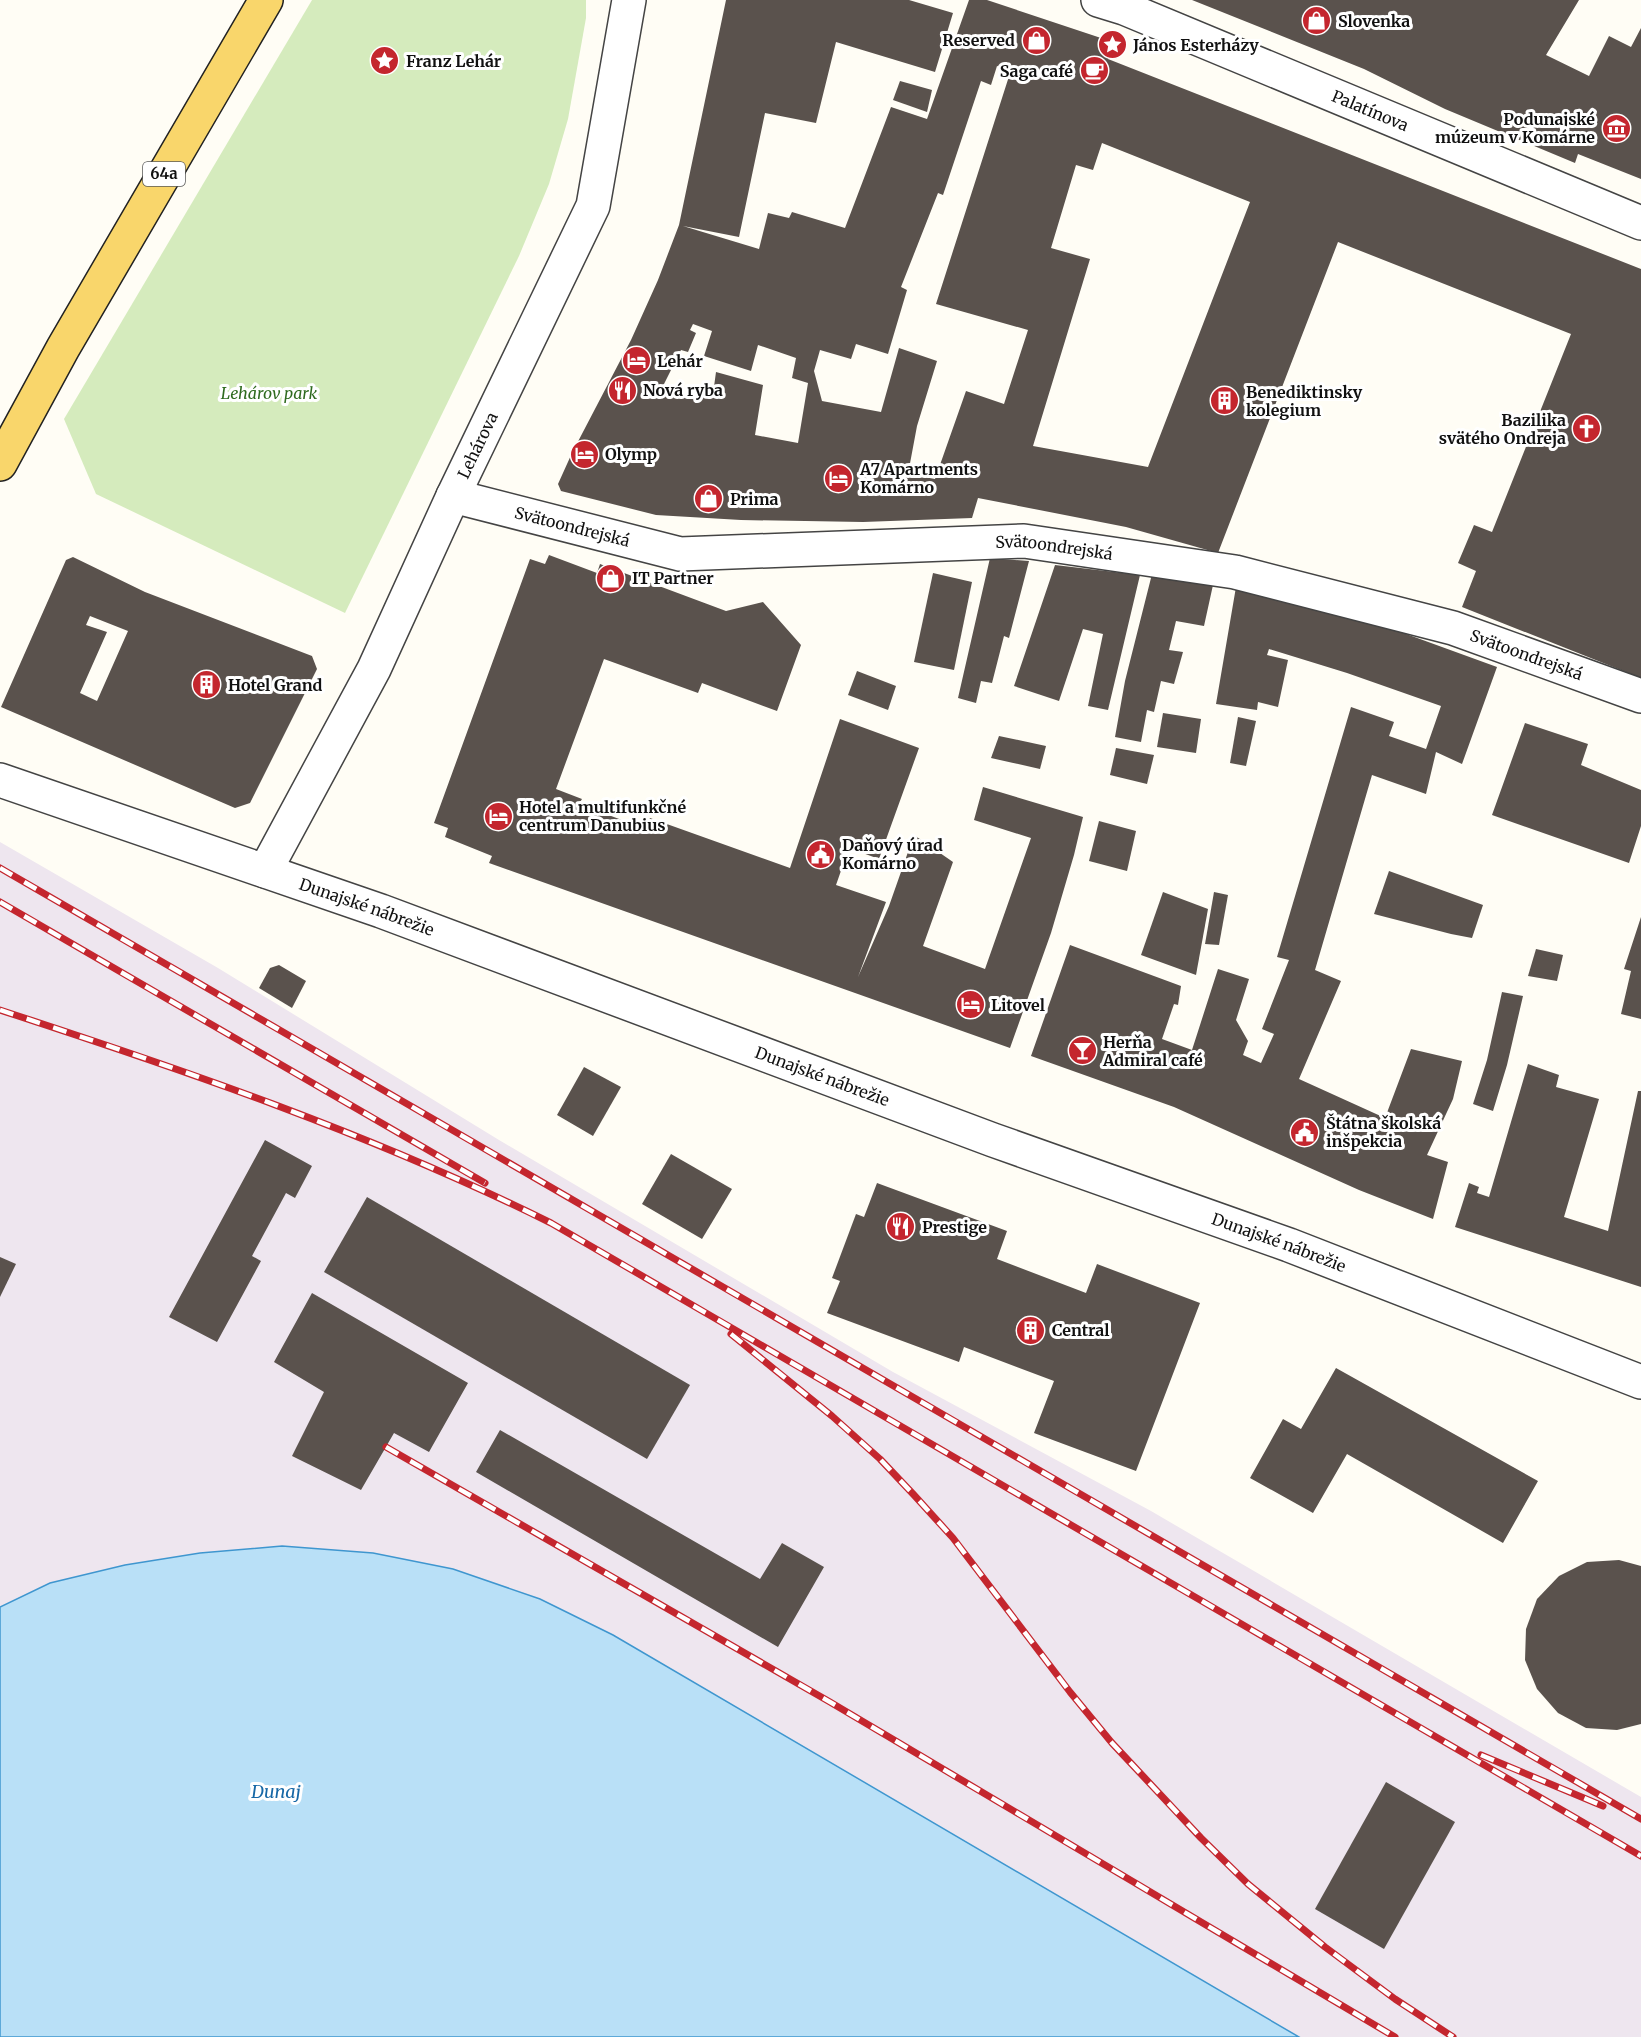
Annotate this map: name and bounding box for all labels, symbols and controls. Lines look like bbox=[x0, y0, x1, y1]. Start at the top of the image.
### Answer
shop icon: Slovenka bbox=[1301, 5, 1333, 37]
place label: Slovenka bbox=[1338, 11, 1410, 31]
shop icon: Reserved bbox=[1020, 24, 1052, 56]
place icon: János Esterházy bbox=[1096, 29, 1128, 61]
place label: Reserved bbox=[942, 30, 1015, 50]
place label: János Esterházy bbox=[1132, 35, 1259, 55]
place icon: Franz Lehár bbox=[369, 45, 401, 77]
place label: Franz Lehár bbox=[406, 51, 502, 71]
cafe icon: Saga café bbox=[1078, 55, 1110, 87]
place label: Saga café bbox=[1000, 61, 1073, 81]
street label: Palatínova bbox=[1329, 86, 1412, 135]
place label: Podunajské múzeum v Komárne bbox=[1435, 109, 1595, 147]
museum icon: Podunajské múzeum v Komárne bbox=[1600, 112, 1632, 144]
road number: 64a bbox=[143, 162, 185, 186]
hotel icon: Lehár bbox=[620, 345, 652, 377]
place label: Lehár bbox=[657, 351, 704, 371]
restaurant icon: Nová ryba bbox=[606, 374, 638, 406]
place label: Nová ryba bbox=[643, 380, 723, 400]
place label: Benediktinsky kolegium bbox=[1246, 382, 1363, 420]
park label: Lehárov park bbox=[221, 383, 317, 403]
building icon: Benediktinsky kolegium bbox=[1209, 385, 1241, 417]
street label: Lehárova bbox=[453, 409, 502, 482]
place label: Bazilika svätého Ondreja bbox=[1439, 410, 1566, 448]
church icon: Bazilika svätého Ondreja bbox=[1571, 413, 1603, 445]
hotel icon: Olymp bbox=[568, 438, 600, 470]
place label: Olymp bbox=[605, 444, 657, 464]
place label: A7 Apartments Komárno bbox=[859, 459, 978, 497]
hotel icon: A7 Apartments Komárno bbox=[823, 462, 855, 494]
shop icon: Prima bbox=[693, 483, 725, 515]
place label: Prima bbox=[730, 489, 779, 509]
street label: Svätoondrejská bbox=[512, 502, 632, 551]
street label: Svätoondrejská bbox=[995, 531, 1114, 564]
shop icon: IT Partner bbox=[595, 562, 627, 594]
place label: IT Partner bbox=[632, 568, 714, 588]
street label: Svätoondrejská bbox=[1467, 625, 1586, 684]
building icon: Hotel Grand bbox=[191, 669, 223, 701]
place label: Hotel Grand bbox=[228, 675, 323, 695]
place label: Hotel a multifunkčné centrum Danubius bbox=[519, 797, 686, 835]
hotel icon: Hotel a multifunkčné centrum Danubius bbox=[482, 800, 514, 832]
place label: Daňový úrad Komárno bbox=[842, 835, 943, 873]
public building icon: Daňový úrad Komárno bbox=[805, 838, 837, 870]
street label: Dunajské nábrežie bbox=[297, 874, 437, 940]
hotel icon: Litovel bbox=[954, 989, 986, 1021]
place label: Litovel bbox=[991, 995, 1045, 1015]
place label: Herňa Admiral café bbox=[1102, 1032, 1203, 1070]
bar icon: Herňa Admiral café bbox=[1066, 1035, 1098, 1067]
street label: Dunajské nábrežie bbox=[752, 1042, 892, 1110]
place label: Štátna školská inšpekcia bbox=[1326, 1113, 1441, 1151]
public building icon: Štátna školská inšpekcia bbox=[1289, 1116, 1321, 1148]
street label: Dunajské nábrežie bbox=[1209, 1208, 1349, 1276]
restaurant icon: Prestige bbox=[885, 1211, 917, 1243]
place label: Prestige bbox=[922, 1217, 987, 1237]
building icon: Central bbox=[1015, 1314, 1047, 1346]
place label: Central bbox=[1052, 1320, 1110, 1340]
water label: Dunaj bbox=[250, 1780, 301, 1803]

